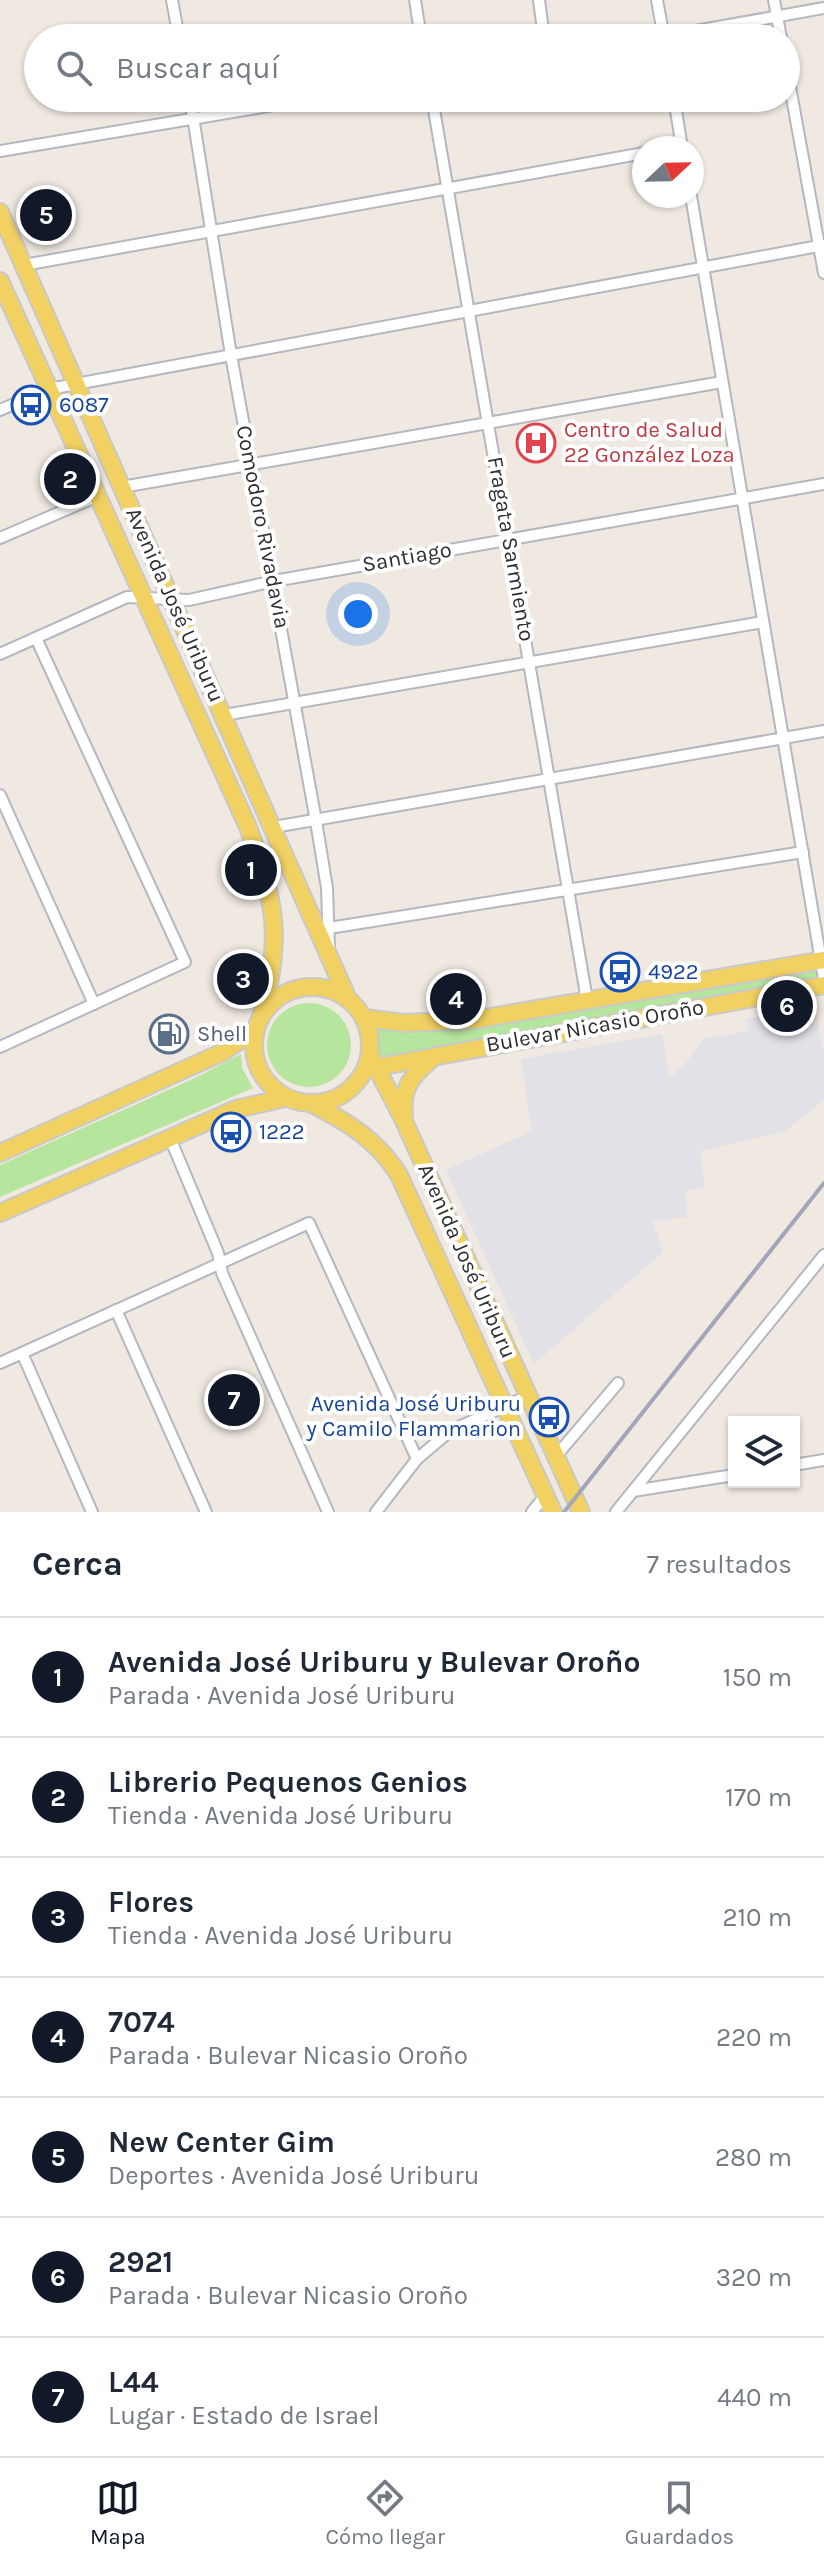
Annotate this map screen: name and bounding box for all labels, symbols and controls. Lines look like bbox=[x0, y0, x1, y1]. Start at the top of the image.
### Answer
search box bbox=[24, 24, 800, 112]
icon: search bbox=[52, 46, 96, 90]
text: Buscar aquí bbox=[116, 50, 280, 86]
north arrow bbox=[632, 136, 704, 208]
pin: 5 bbox=[20, 185, 72, 245]
bus stop icon: 6087 bbox=[10, 384, 52, 426]
place label: 6087 bbox=[59, 392, 109, 418]
place label: Centro de Salud 22 González Loza bbox=[564, 417, 735, 468]
hospital icon: Centro de Salud 22 González Loza bbox=[515, 422, 557, 464]
street label: Comodoro Rivadavia bbox=[231, 423, 295, 631]
pin: 2 bbox=[44, 449, 96, 509]
street label: Fragata Sarmiento bbox=[482, 455, 540, 643]
street label: Avenida José Uriburu bbox=[120, 504, 230, 706]
street label: Santiago bbox=[360, 536, 454, 578]
your location bbox=[338, 594, 378, 634]
pin: 1 bbox=[225, 840, 277, 900]
pin: 3 bbox=[217, 949, 269, 1009]
bus stop icon: 4922 bbox=[599, 951, 641, 993]
place label: 4922 bbox=[648, 959, 699, 985]
pin: 4 bbox=[430, 969, 482, 1029]
pin: 6 bbox=[761, 976, 813, 1036]
street label: Bulevar Nicasio Oroño bbox=[484, 994, 706, 1058]
fuel station icon: Shell bbox=[148, 1013, 190, 1055]
place label: Shell bbox=[197, 1021, 247, 1047]
bus stop icon: 1222 bbox=[210, 1111, 252, 1153]
place label: 1222 bbox=[259, 1119, 305, 1145]
street label: Avenida José Uriburu bbox=[412, 1160, 522, 1362]
pin: 7 bbox=[208, 1370, 260, 1430]
place label: Avenida José Uriburu y Camilo Flammarion bbox=[306, 1391, 521, 1442]
bus stop icon: Avenida José Uriburu y Camilo Flammarion bbox=[528, 1396, 570, 1438]
map controls bbox=[728, 1416, 800, 1488]
button: layers bbox=[728, 1416, 800, 1488]
text: Cerca bbox=[32, 1544, 123, 1584]
text: 7 resultados bbox=[647, 1549, 792, 1580]
text: Avenida José Uriburu y Bulevar Oroño bbox=[108, 1644, 640, 1680]
text: 1 bbox=[53, 1662, 63, 1693]
text: 150 m bbox=[723, 1662, 792, 1693]
text: Parada · Avenida José Uriburu bbox=[108, 1680, 456, 1711]
text: Librerio Pequenos Genios bbox=[108, 1764, 468, 1800]
text: 2 bbox=[50, 1782, 66, 1813]
text: 170 m bbox=[725, 1782, 792, 1813]
text: Tienda · Avenida José Uriburu bbox=[108, 1800, 453, 1831]
text: Flores bbox=[108, 1884, 194, 1920]
text: 3 bbox=[50, 1902, 66, 1933]
text: 210 m bbox=[722, 1902, 792, 1933]
text: Tienda · Avenida José Uriburu bbox=[108, 1920, 453, 1951]
text: 7074 bbox=[108, 2004, 175, 2040]
text: 4 bbox=[50, 2022, 66, 2053]
text: 220 m bbox=[716, 2022, 792, 2053]
text: Parada · Bulevar Nicasio Oroño bbox=[108, 2040, 468, 2071]
text: New Center Gim bbox=[108, 2124, 335, 2160]
text: 5 bbox=[50, 2142, 66, 2173]
text: 280 m bbox=[715, 2142, 792, 2173]
text: Deportes · Avenida José Uriburu bbox=[108, 2160, 480, 2191]
text: 2921 bbox=[108, 2244, 173, 2280]
text: 6 bbox=[50, 2262, 66, 2293]
text: 320 m bbox=[716, 2262, 792, 2293]
text: Parada · Bulevar Nicasio Oroño bbox=[108, 2280, 468, 2311]
text: L44 bbox=[108, 2364, 159, 2400]
text: 7 bbox=[52, 2382, 64, 2413]
text: 440 m bbox=[717, 2382, 792, 2413]
text: Lugar · Estado de Israel bbox=[108, 2400, 380, 2431]
tab: Mapa bbox=[90, 2476, 146, 2550]
tab: Cómo llegar bbox=[325, 2476, 445, 2550]
tab: Guardados bbox=[625, 2476, 734, 2550]

